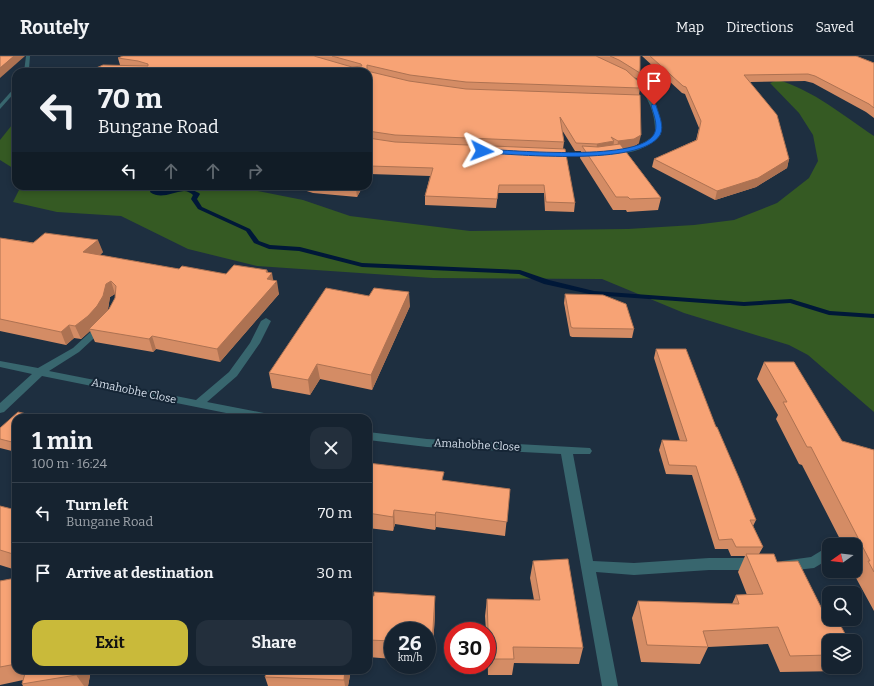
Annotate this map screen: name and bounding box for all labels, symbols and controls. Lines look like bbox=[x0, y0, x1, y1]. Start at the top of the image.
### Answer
text: Routely bbox=[20, 16, 89, 39]
text: Map bbox=[676, 19, 704, 36]
text: Directions bbox=[726, 19, 794, 36]
text: Saved bbox=[816, 19, 854, 36]
pin bbox=[637, 64, 671, 105]
icon: arrive bbox=[643, 70, 665, 92]
text: 70 m bbox=[98, 82, 162, 115]
icon: left bbox=[32, 84, 84, 136]
text: Bungane Road bbox=[98, 116, 219, 138]
position arrow bbox=[461, 130, 503, 172]
icon: left bbox=[118, 160, 140, 182]
icon: ahead bbox=[160, 160, 182, 182]
icon: ahead bbox=[202, 160, 224, 182]
icon: right bbox=[244, 160, 266, 182]
street label: Amahobhe Close bbox=[90, 376, 178, 406]
text: 1 min bbox=[32, 427, 93, 455]
button: close bbox=[310, 427, 352, 469]
street label: Amahobhe Close bbox=[434, 436, 520, 454]
text: 100 m · 16:24 bbox=[32, 456, 107, 471]
text: Turn left bbox=[66, 496, 128, 514]
icon: left bbox=[32, 502, 54, 524]
text: 70 m bbox=[318, 504, 352, 522]
text: Bungane Road bbox=[66, 514, 153, 529]
north arrow bbox=[822, 538, 862, 578]
map controls bbox=[822, 538, 862, 674]
icon: arrive bbox=[32, 562, 54, 584]
text: Arrive at destination bbox=[66, 564, 213, 582]
text: 30 m bbox=[317, 564, 352, 582]
button: search bbox=[822, 586, 862, 626]
button: Exit bbox=[32, 620, 188, 666]
button: Share bbox=[196, 620, 352, 666]
speed limit sign: 30 bbox=[444, 622, 496, 674]
text: 26 bbox=[398, 631, 422, 655]
button: layers bbox=[822, 634, 862, 674]
text: km/h bbox=[398, 652, 422, 664]

